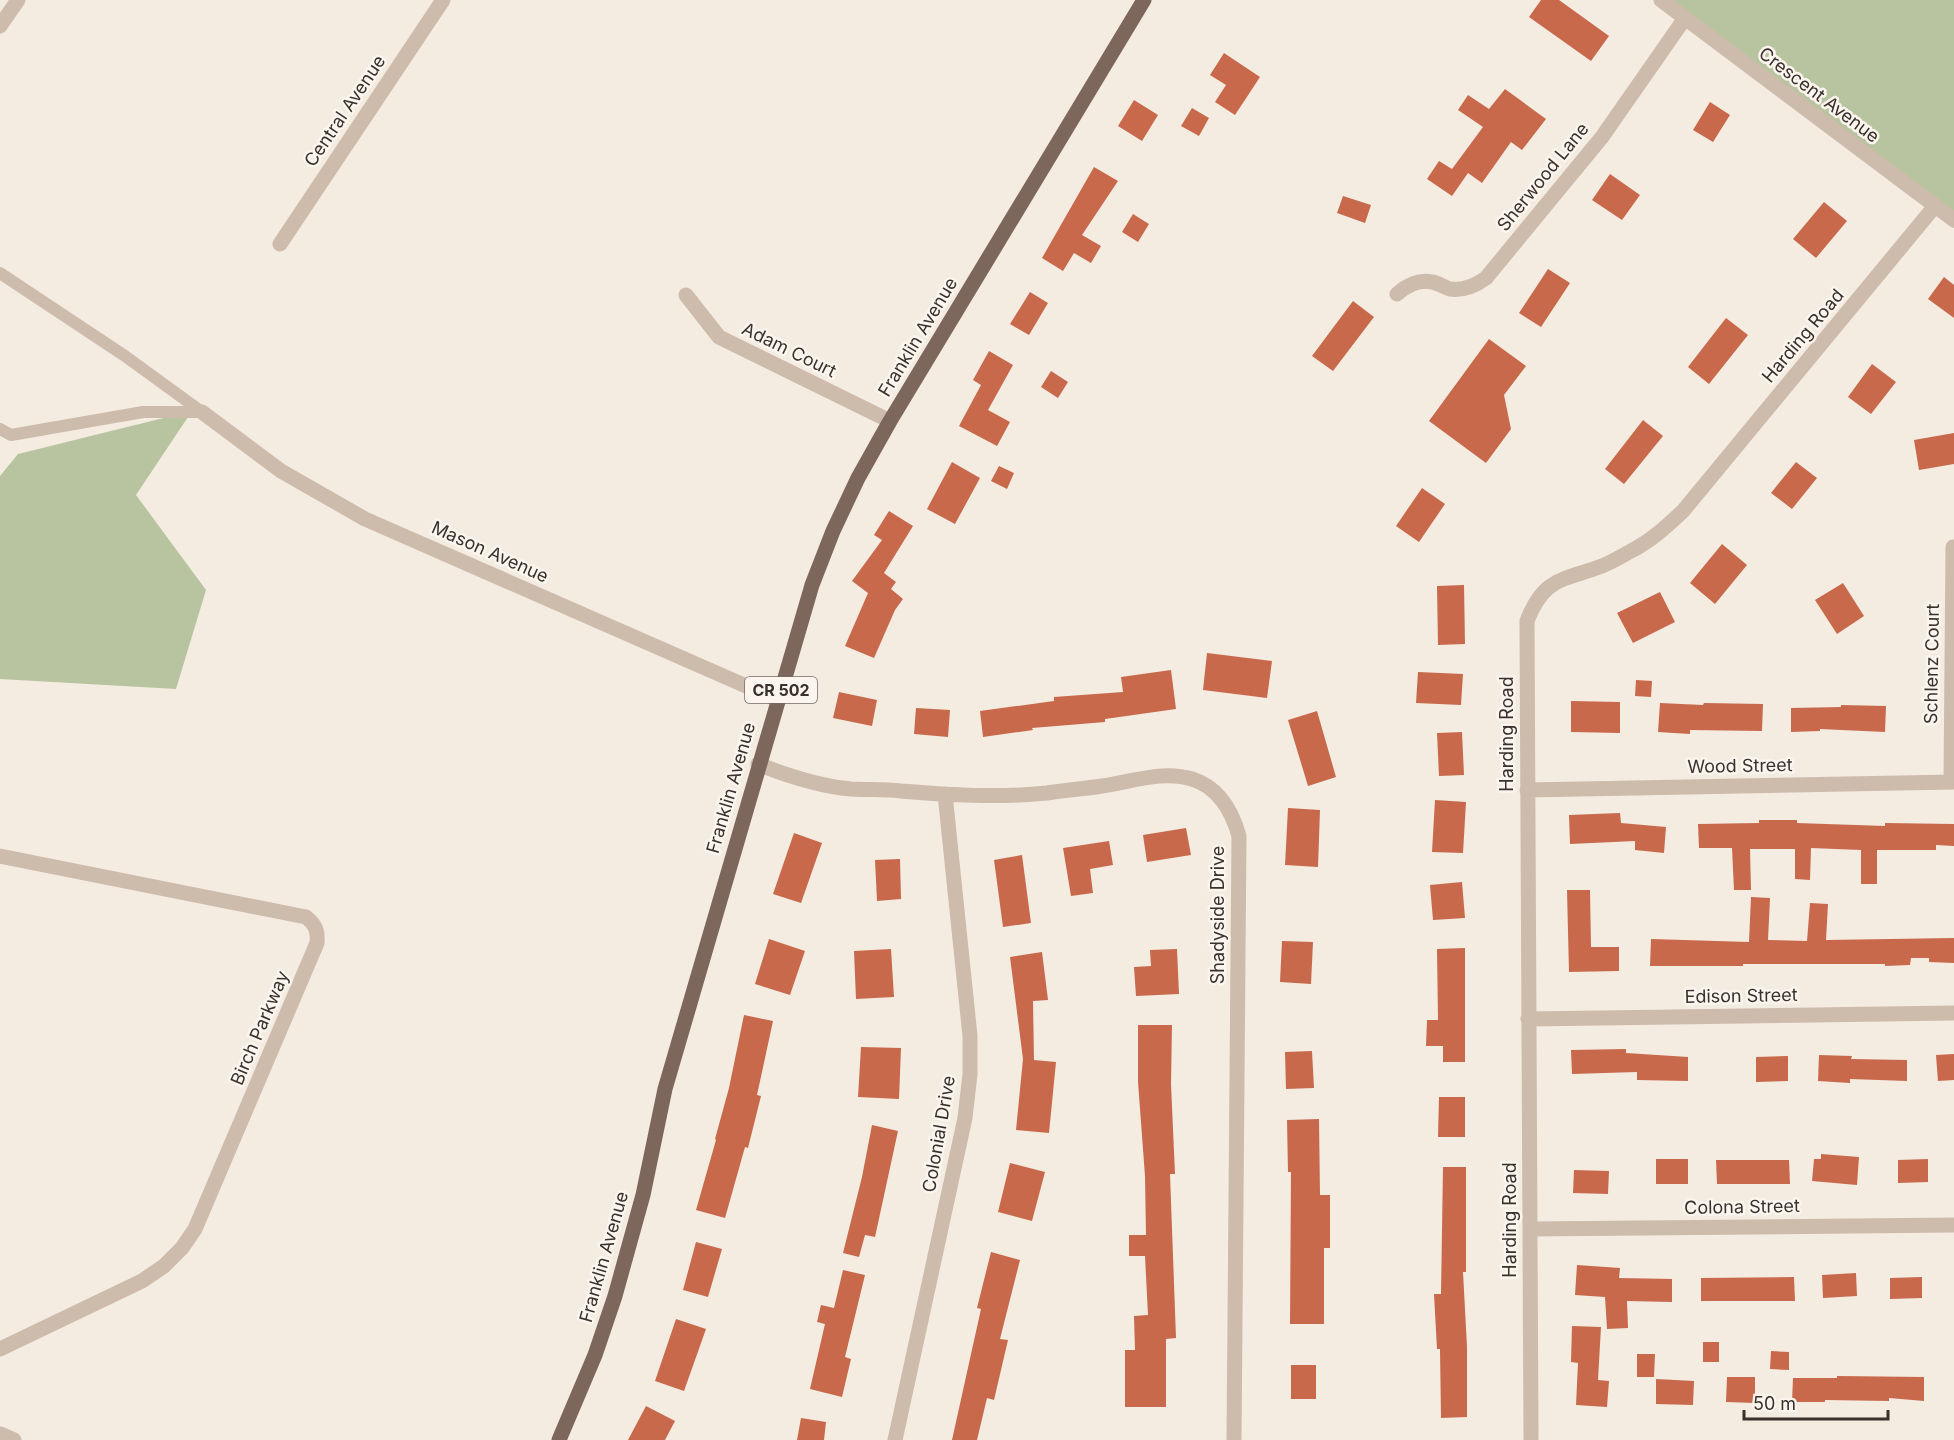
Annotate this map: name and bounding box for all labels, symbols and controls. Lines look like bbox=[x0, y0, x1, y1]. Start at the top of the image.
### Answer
street label: Crescent Avenue bbox=[1755, 43, 1884, 147]
street label: Central Avenue bbox=[300, 51, 390, 170]
street label: Sherwood Lane bbox=[1493, 118, 1593, 235]
street label: Franklin Avenue bbox=[874, 273, 961, 400]
street label: Harding Road bbox=[1757, 285, 1848, 387]
street label: Adam Court bbox=[739, 318, 840, 381]
street label: Mason Avenue bbox=[429, 516, 552, 587]
street label: Schlenz Court bbox=[1920, 603, 1943, 724]
street label: Harding Road bbox=[1496, 676, 1517, 792]
road number: CR 502 bbox=[745, 677, 817, 703]
street label: Franklin Avenue bbox=[702, 720, 759, 856]
street label: Wood Street bbox=[1687, 754, 1793, 777]
street label: Shadyside Drive bbox=[1207, 846, 1228, 984]
street label: Birch Parkway bbox=[226, 968, 293, 1088]
street label: Edison Street bbox=[1684, 984, 1798, 1007]
street label: Colonial Drive bbox=[918, 1074, 959, 1194]
street label: Harding Road bbox=[1499, 1162, 1520, 1278]
street label: Franklin Avenue bbox=[575, 1189, 632, 1325]
street label: Colona Street bbox=[1684, 1195, 1800, 1218]
scale bar bbox=[1744, 1383, 1888, 1421]
text: 50 m bbox=[1753, 1393, 1796, 1414]

